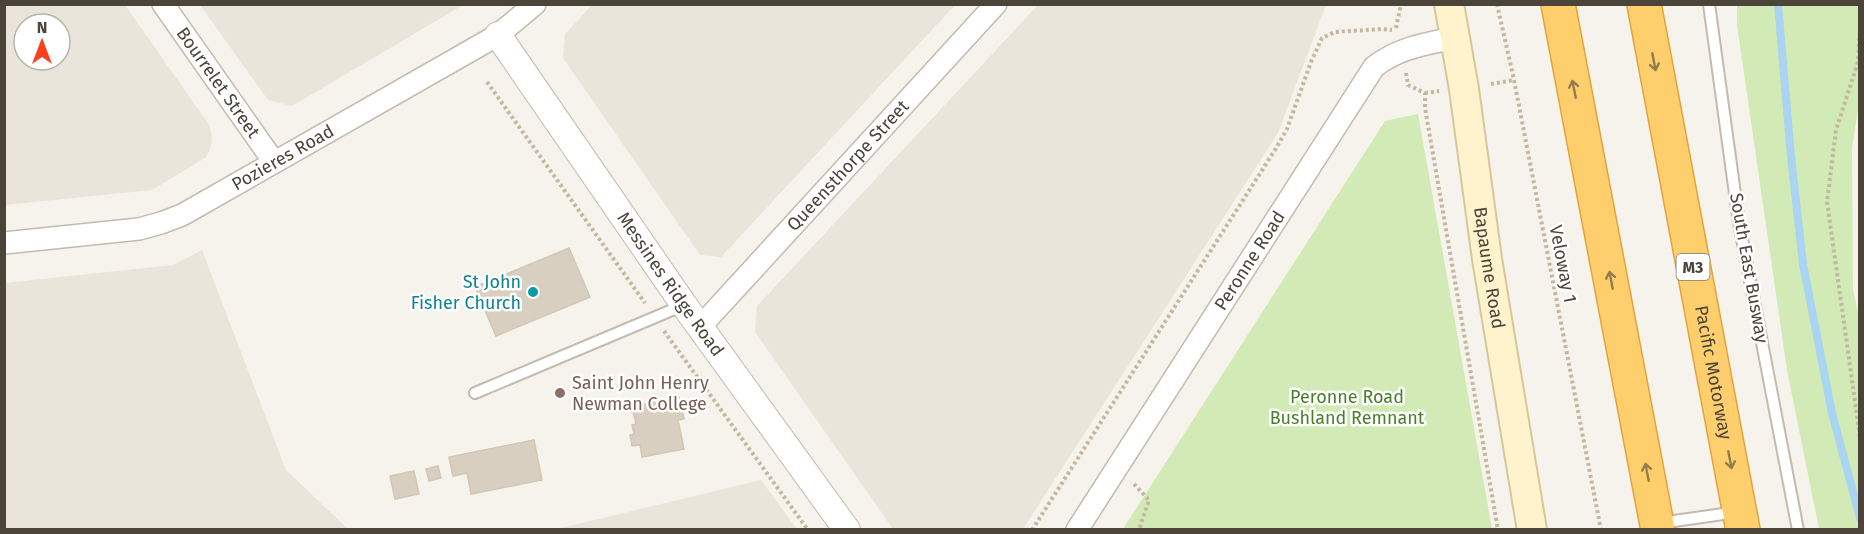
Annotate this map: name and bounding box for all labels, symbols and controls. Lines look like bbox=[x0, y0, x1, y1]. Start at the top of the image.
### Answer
north arrow bbox=[12, 12, 72, 72]
text: N bbox=[37, 18, 47, 37]
street label: Bourrelet Street bbox=[172, 23, 265, 143]
one-way arrow bbox=[1649, 52, 1660, 71]
one-way arrow bbox=[1568, 79, 1579, 99]
street label: Queensthorpe Street bbox=[782, 95, 914, 236]
street label: Pozieres Road bbox=[228, 120, 338, 195]
street label: South East Busway bbox=[1725, 191, 1773, 345]
street label: Bapaume Road bbox=[1469, 206, 1509, 331]
street label: Peronne Road bbox=[1210, 207, 1290, 315]
street label: Messines Ridge Road bbox=[612, 208, 728, 361]
street label: Veloway 1 bbox=[1545, 223, 1581, 305]
road number: M3 bbox=[1676, 254, 1710, 280]
place label: St John Fisher Church bbox=[411, 271, 521, 314]
one-way arrow bbox=[1605, 271, 1616, 291]
marker: St John Fisher Church bbox=[526, 285, 540, 299]
street label: Pacific Motorway bbox=[1690, 304, 1737, 442]
place label: Saint John Henry Newman College bbox=[572, 372, 709, 415]
marker: Saint John Henry Newman College bbox=[553, 386, 567, 400]
park label: Peronne Road Bushland Remnant bbox=[1270, 386, 1425, 429]
one-way arrow bbox=[1725, 449, 1736, 469]
one-way arrow bbox=[1641, 463, 1652, 482]

